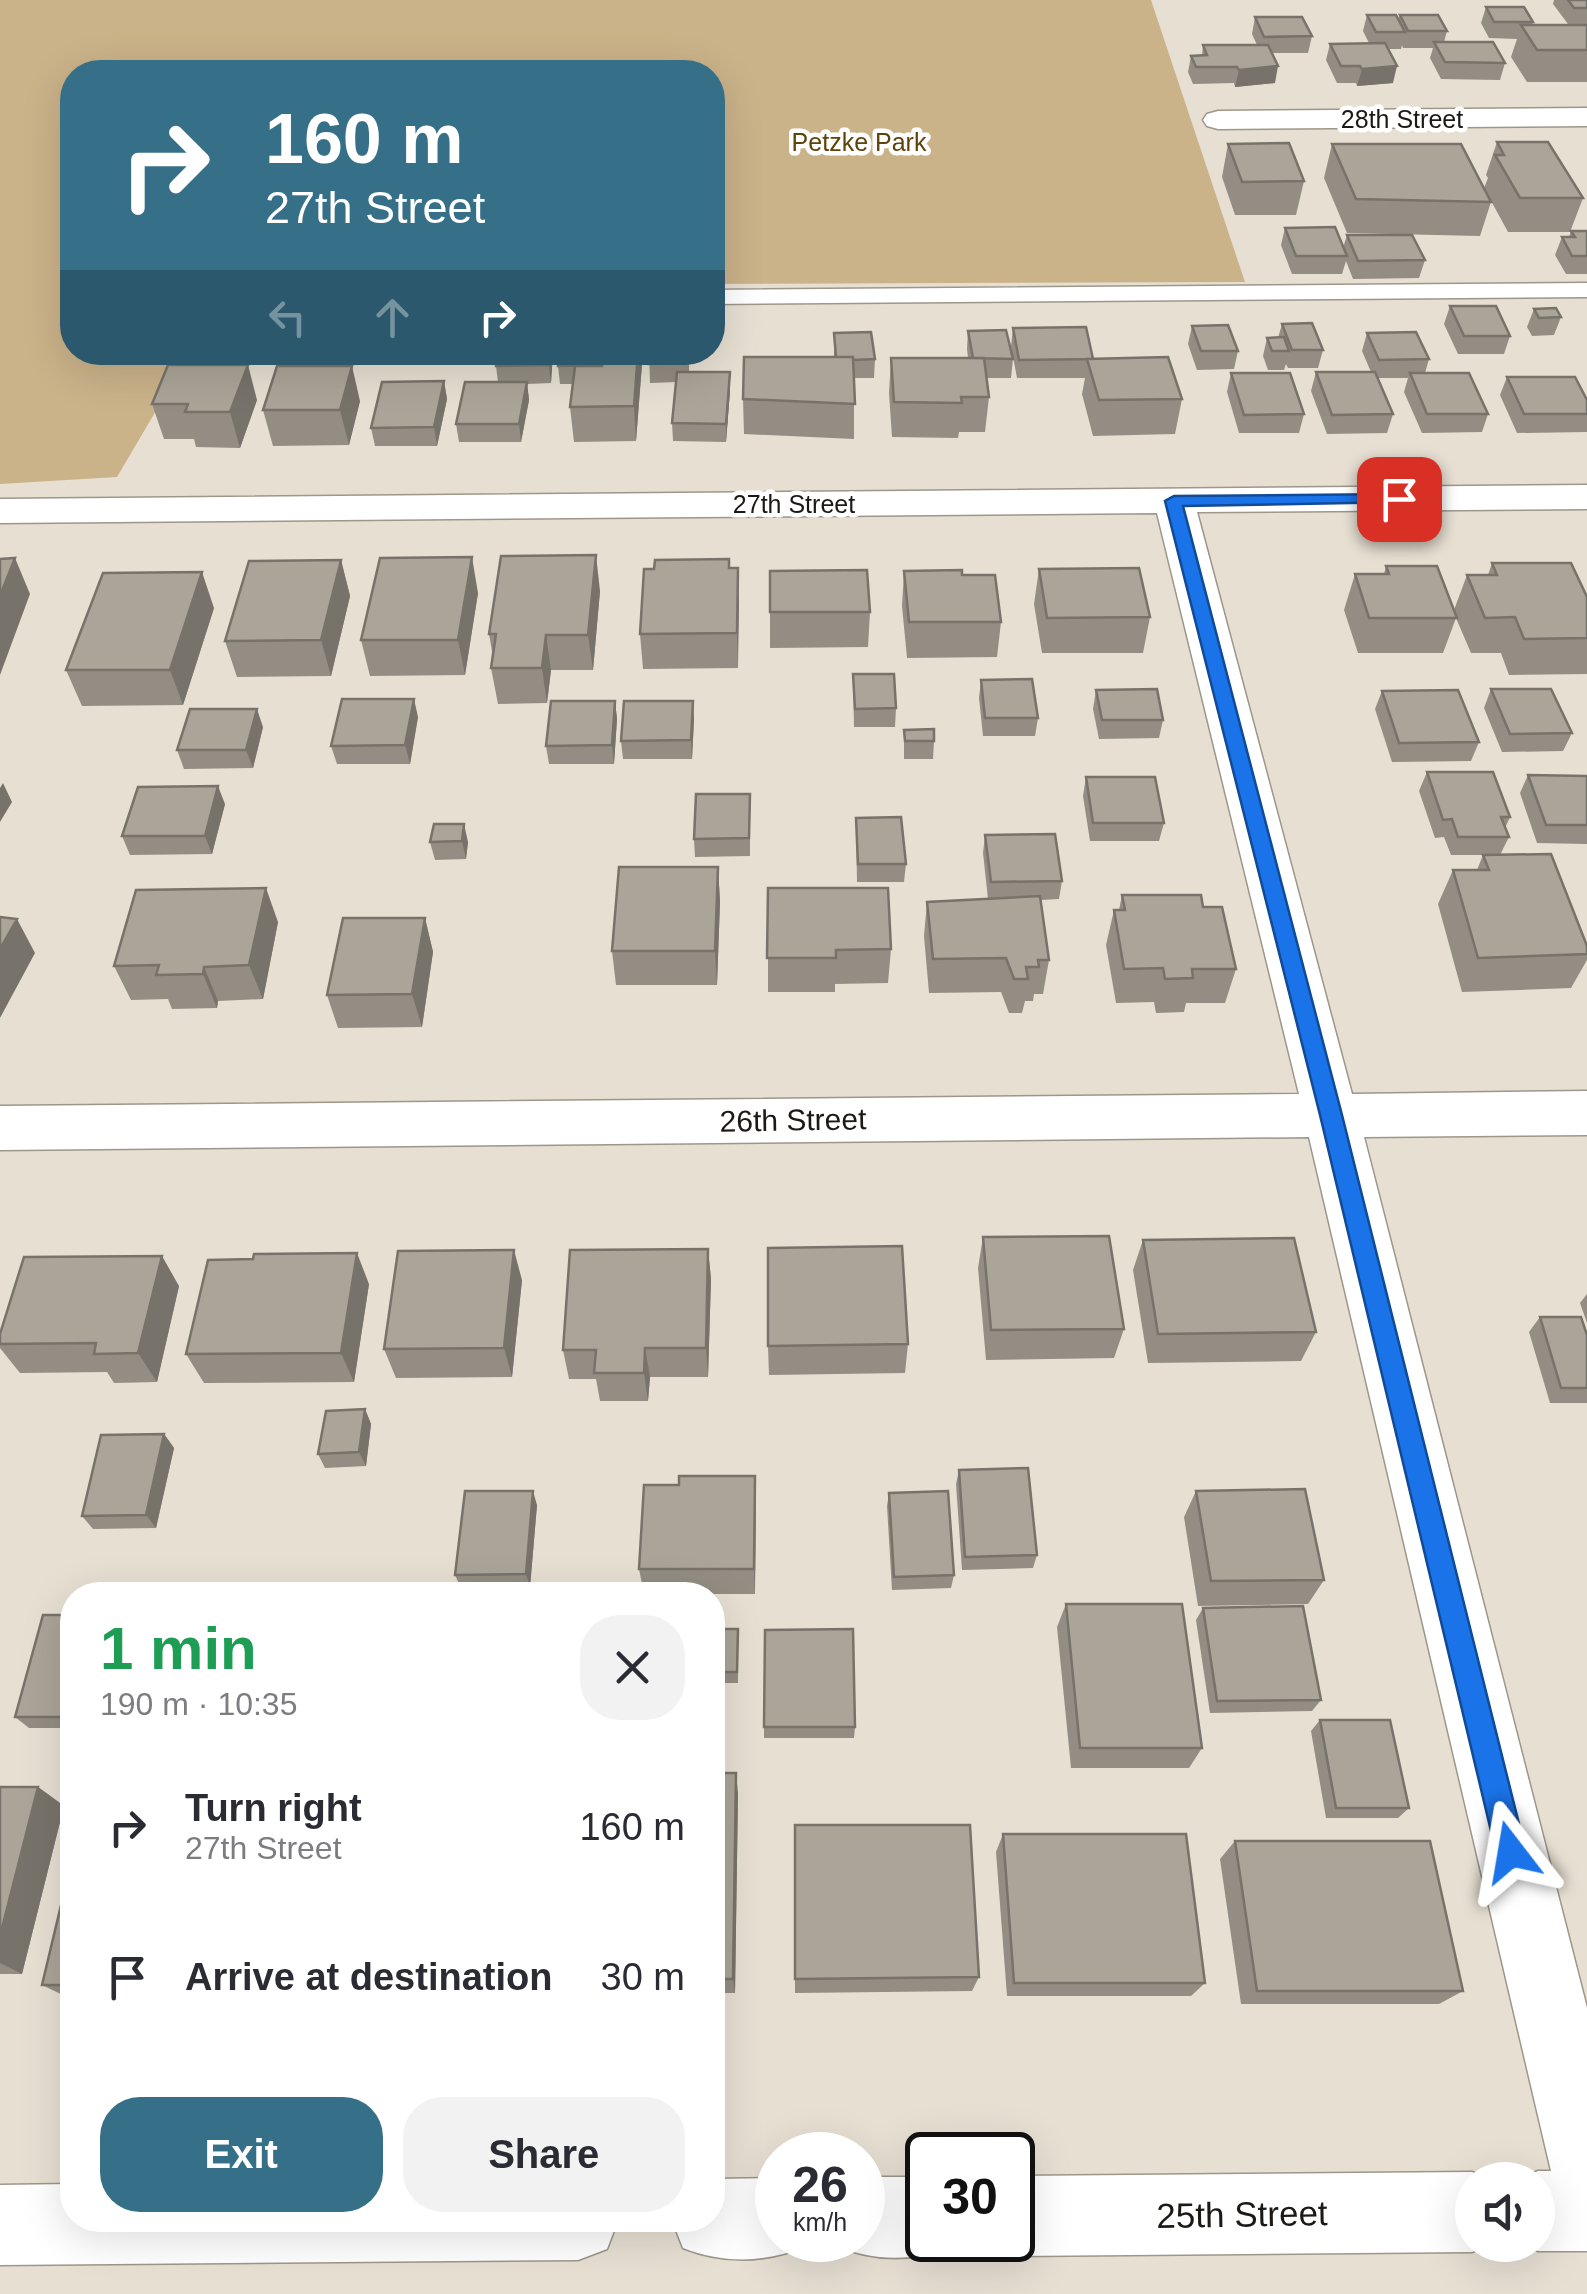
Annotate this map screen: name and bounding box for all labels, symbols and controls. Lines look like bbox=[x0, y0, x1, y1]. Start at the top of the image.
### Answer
icon: right bbox=[100, 100, 230, 230]
text: 160 m bbox=[265, 100, 463, 178]
street label: 28th Street bbox=[1341, 105, 1463, 133]
park label: Petzke Park bbox=[792, 128, 927, 156]
text: 27th Street bbox=[265, 182, 485, 233]
icon: left bbox=[260, 290, 315, 345]
icon: ahead bbox=[365, 290, 420, 345]
icon: right bbox=[470, 290, 525, 345]
pin bbox=[1357, 457, 1442, 542]
icon: arrive bbox=[1372, 472, 1427, 527]
street label: 27th Street bbox=[733, 490, 855, 518]
street label: 26th Street bbox=[719, 1102, 867, 1138]
text: 1 min bbox=[100, 1615, 257, 1682]
button: close bbox=[580, 1615, 685, 1720]
text: 190 m · 10:35 bbox=[100, 1686, 297, 1722]
text: Turn right bbox=[185, 1787, 362, 1829]
icon: right bbox=[100, 1800, 155, 1855]
position arrow bbox=[1459, 1800, 1563, 1904]
text: 160 m bbox=[579, 1806, 685, 1848]
text: 27th Street bbox=[185, 1830, 342, 1866]
icon: arrive bbox=[100, 1950, 155, 2005]
text: Arrive at destination bbox=[185, 1956, 552, 1998]
text: 30 m bbox=[601, 1956, 685, 1998]
button: Exit bbox=[100, 2097, 383, 2212]
button: Share bbox=[403, 2097, 685, 2212]
speed limit sign: 30 bbox=[905, 2132, 1035, 2262]
text: 26 bbox=[792, 2157, 848, 2213]
map controls bbox=[1455, 2162, 1555, 2262]
button: sound bbox=[1455, 2162, 1555, 2262]
street label: 25th Street bbox=[1156, 2193, 1328, 2235]
text: km/h bbox=[793, 2208, 847, 2236]

